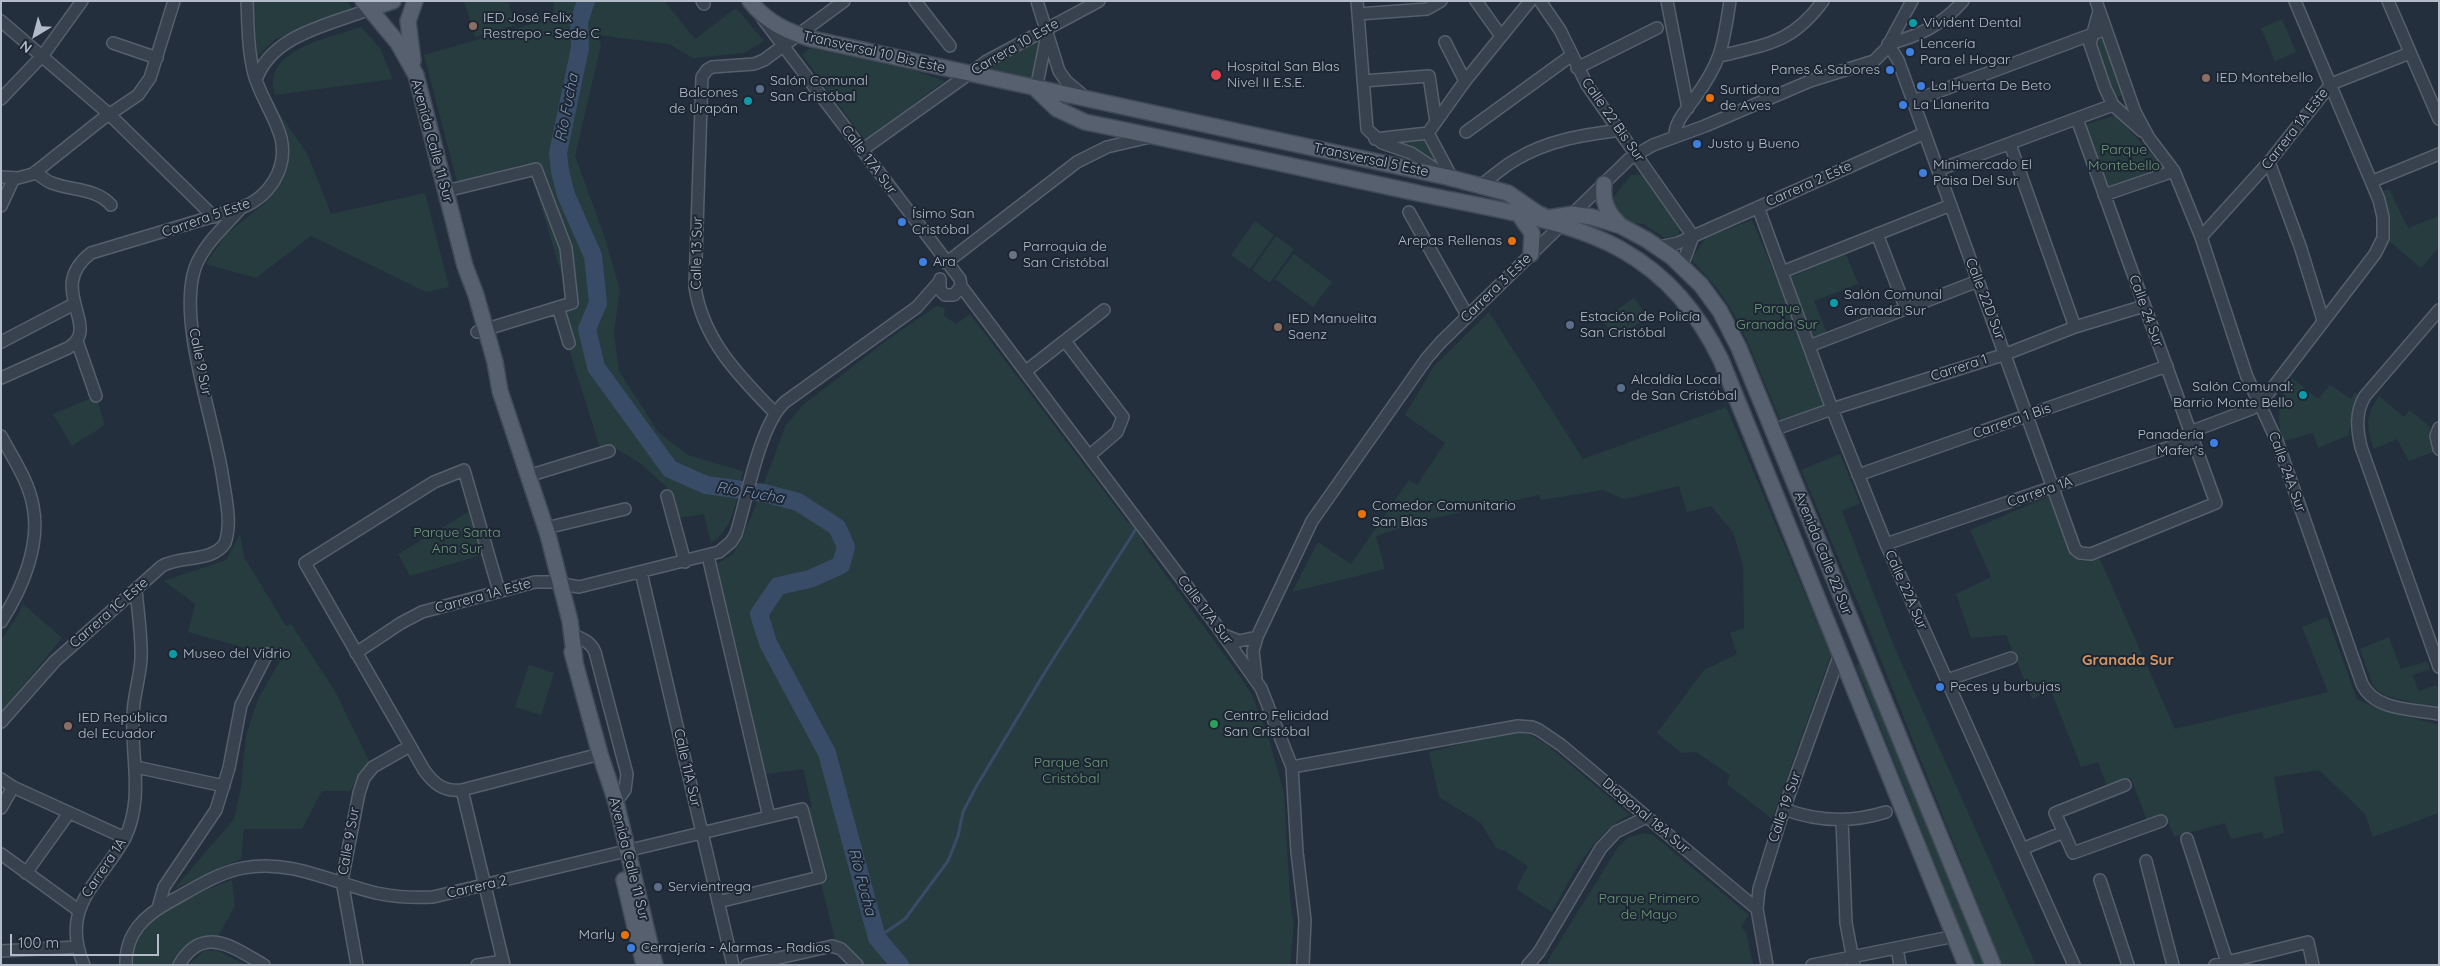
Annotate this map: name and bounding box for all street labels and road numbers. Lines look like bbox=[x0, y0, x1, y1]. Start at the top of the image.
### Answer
street label: Carrera 10 Este bbox=[968, 15, 1062, 79]
street label: Transversal 10 Bis Este bbox=[801, 27, 947, 77]
street label: Calle 22 Bis Sur bbox=[1578, 75, 1648, 165]
street label: Avenida Calle 11 Sur bbox=[407, 78, 457, 204]
street label: Carrera 1A Este bbox=[2258, 85, 2332, 173]
street label: Calle 17A Sur bbox=[838, 122, 900, 198]
street label: Transversal 5 Este bbox=[1312, 140, 1430, 180]
street label: Carrera 2 Este bbox=[1763, 158, 1855, 210]
street label: Carrera 5 Este bbox=[160, 195, 252, 241]
street label: Calle 13 Sur bbox=[688, 216, 706, 290]
street label: Carrera 3 Este bbox=[1457, 250, 1535, 326]
street label: Calle 22D Sur bbox=[1962, 256, 2008, 342]
street label: Calle 24 Sur bbox=[2125, 273, 2167, 349]
street label: Calle 9 Sur bbox=[185, 327, 215, 397]
street label: Carrera 1 bbox=[1928, 351, 1990, 385]
street label: Carrera 1 Bis bbox=[1971, 400, 2053, 442]
street label: Calle 24A Sur bbox=[2265, 429, 2309, 515]
street label: Carrera 1A bbox=[2005, 473, 2075, 511]
street label: Avenida Calle 22 Sur bbox=[1790, 489, 1856, 617]
street label: Calle 22A Sur bbox=[1881, 548, 1931, 632]
street label: Calle 17A Sur bbox=[1174, 572, 1236, 648]
street label: Carrera 1C Este bbox=[66, 574, 152, 652]
street label: Carrera 1A Este bbox=[433, 575, 533, 617]
street label: Calle 11A Sur bbox=[670, 727, 704, 809]
street label: Calle 19 Sur bbox=[1765, 769, 1805, 845]
street label: Diagonal 18A Sur bbox=[1599, 775, 1693, 857]
street label: Avenida Calle 11 Sur bbox=[606, 795, 652, 923]
street label: Calle 9 Sur bbox=[335, 806, 363, 876]
street label: Carrera 1A bbox=[78, 835, 130, 901]
street label: Carrera 2 bbox=[445, 872, 509, 902]

